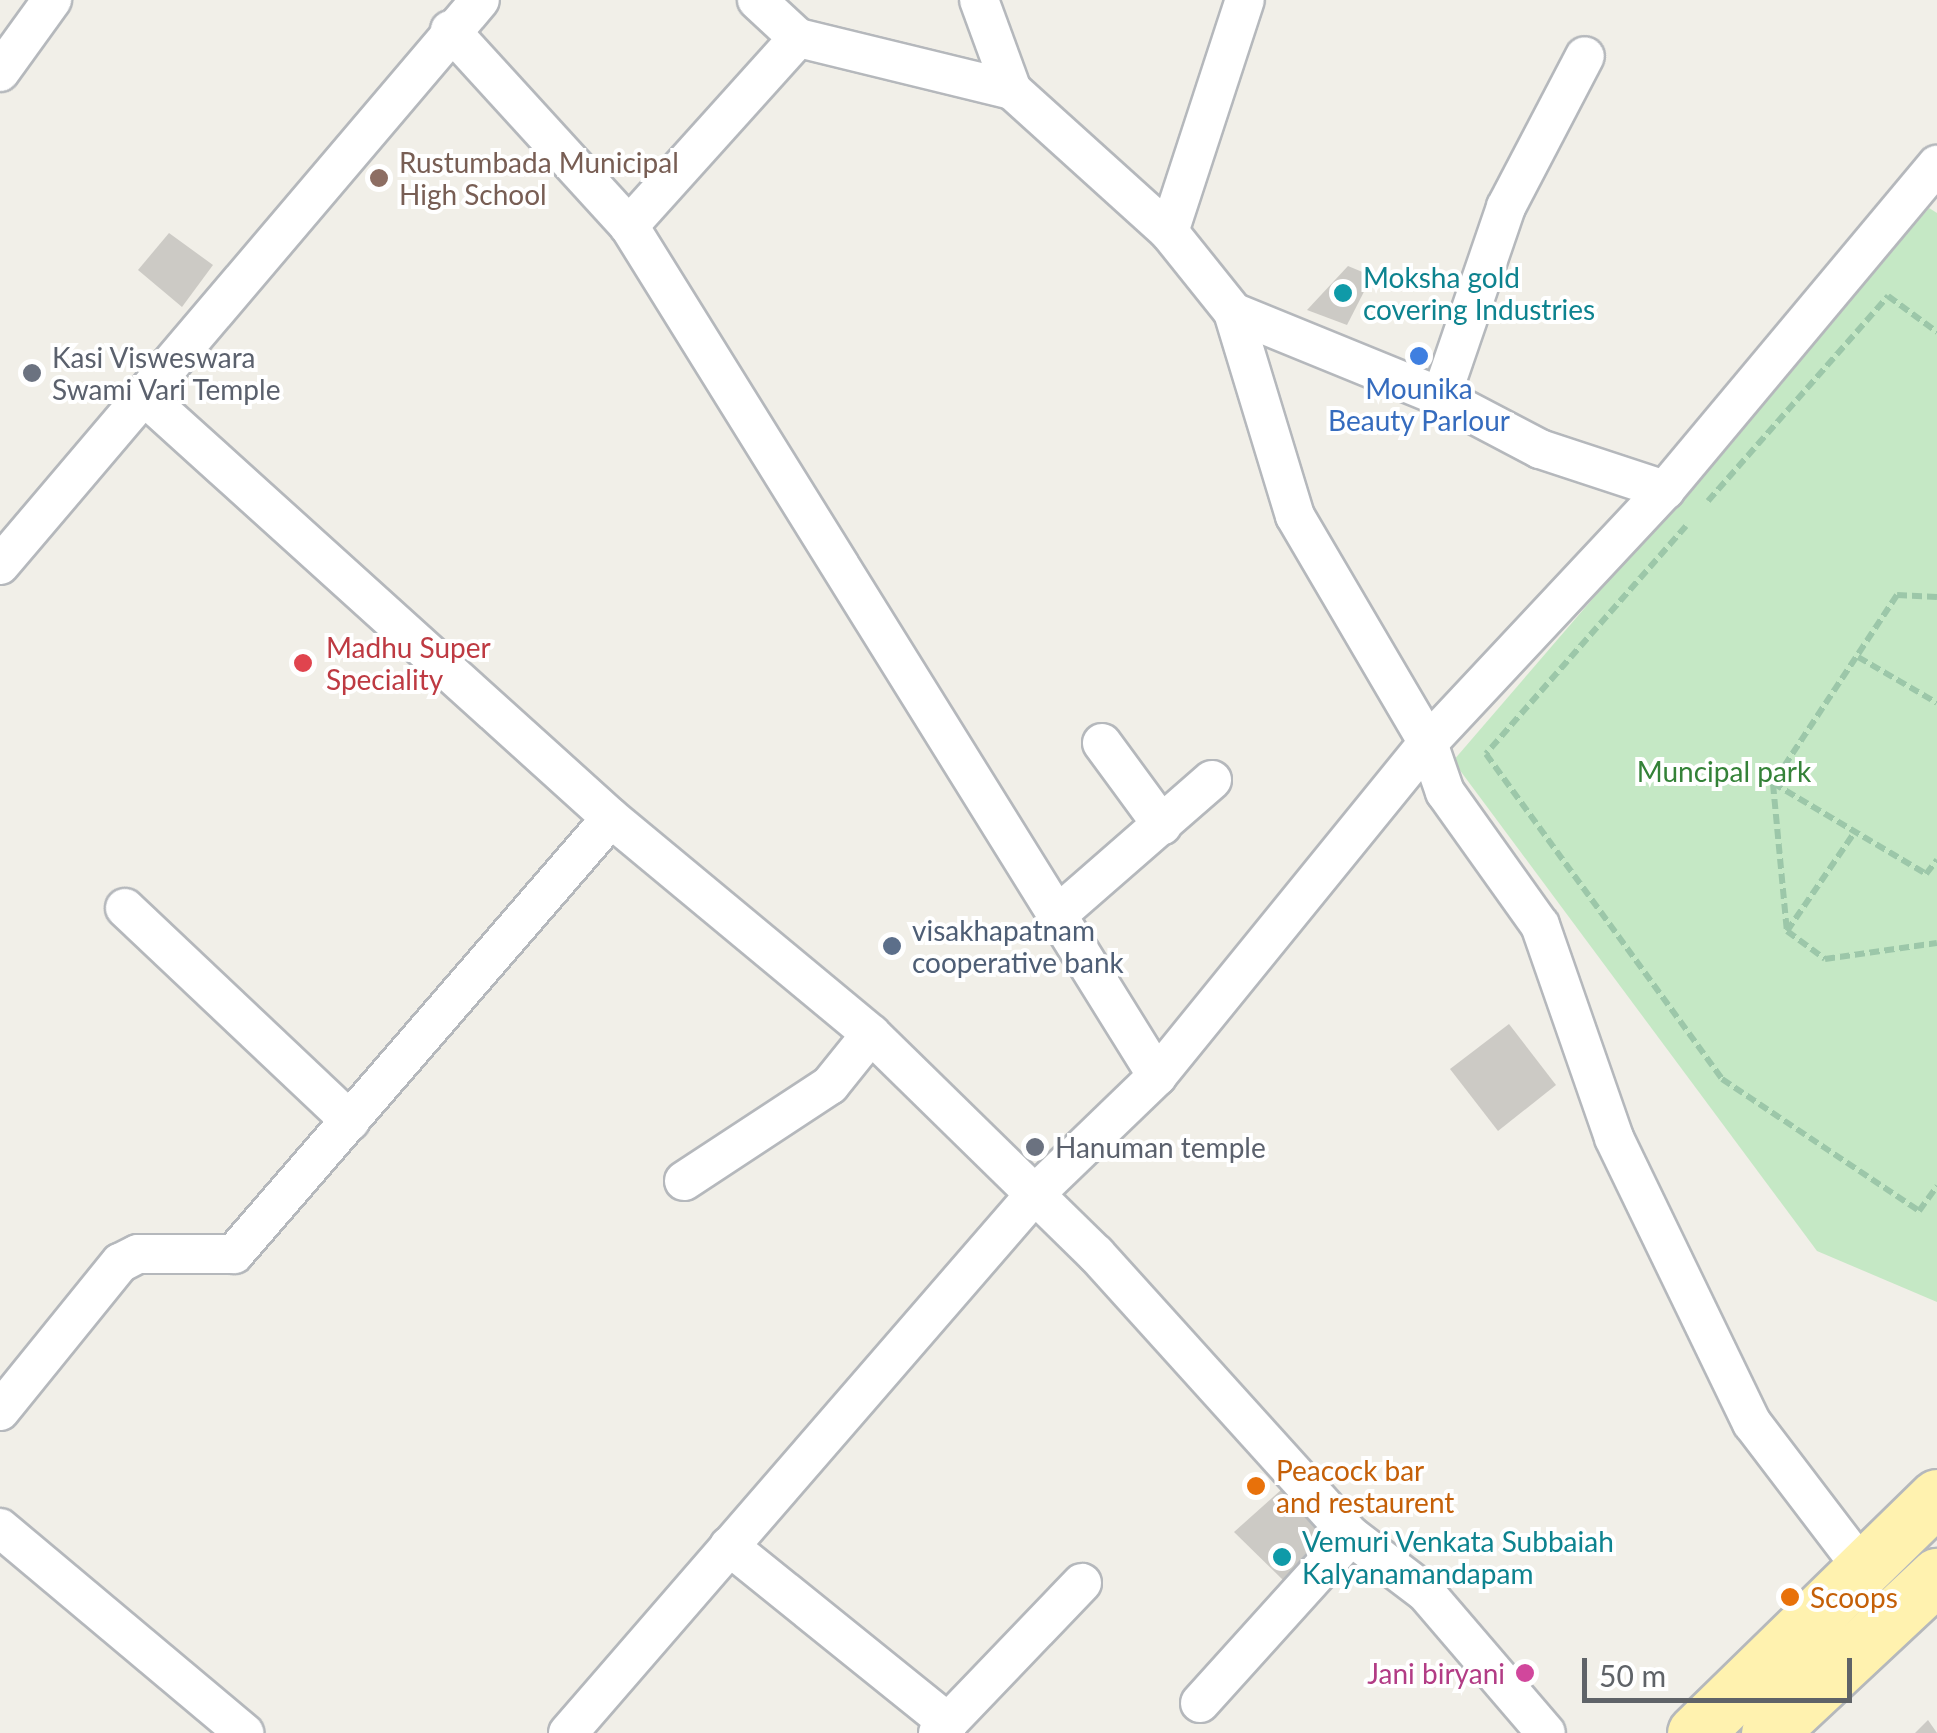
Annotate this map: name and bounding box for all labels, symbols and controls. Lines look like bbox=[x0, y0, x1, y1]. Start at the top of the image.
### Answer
place label: Rustumbada Municipal High School bbox=[399, 145, 679, 211]
marker: Rustumbada Municipal High School bbox=[368, 167, 390, 189]
place label: Moksha gold covering Industries bbox=[1363, 260, 1595, 326]
marker: Moksha gold covering Industries bbox=[1332, 282, 1354, 304]
place label: Kasi Visweswara Swami Vari Temple bbox=[52, 340, 282, 406]
marker: Mounika Beauty Parlour bbox=[1408, 345, 1430, 367]
marker: Kasi Visweswara Swami Vari Temple bbox=[21, 362, 43, 384]
place label: Mounika Beauty Parlour bbox=[1328, 371, 1510, 437]
place label: Madhu Super Speciality bbox=[326, 630, 491, 696]
marker: Madhu Super Speciality bbox=[290, 650, 316, 676]
park label: Muncipal park bbox=[1637, 754, 1811, 788]
place label: visakhapatnam cooperative bank bbox=[912, 913, 1124, 979]
marker: visakhapatnam cooperative bank bbox=[881, 935, 903, 957]
place label: Hanuman temple bbox=[1055, 1130, 1266, 1164]
marker: Hanuman temple bbox=[1024, 1136, 1046, 1158]
place label: Peacock bar and restaurent bbox=[1276, 1453, 1454, 1519]
marker: Peacock bar and restaurent bbox=[1245, 1475, 1267, 1497]
place label: Vemuri Venkata Subbaiah Kalyanamandapam bbox=[1302, 1524, 1615, 1590]
marker: Vemuri Venkata Subbaiah Kalyanamandapam bbox=[1271, 1546, 1293, 1568]
place label: Scoops bbox=[1810, 1580, 1898, 1614]
marker: Scoops bbox=[1779, 1586, 1801, 1608]
scale bar bbox=[1587, 1638, 1857, 1700]
place label: Jani biryani bbox=[1367, 1656, 1505, 1690]
text: 50 m bbox=[1599, 1657, 1666, 1693]
marker: Jani biryani bbox=[1514, 1662, 1536, 1684]

